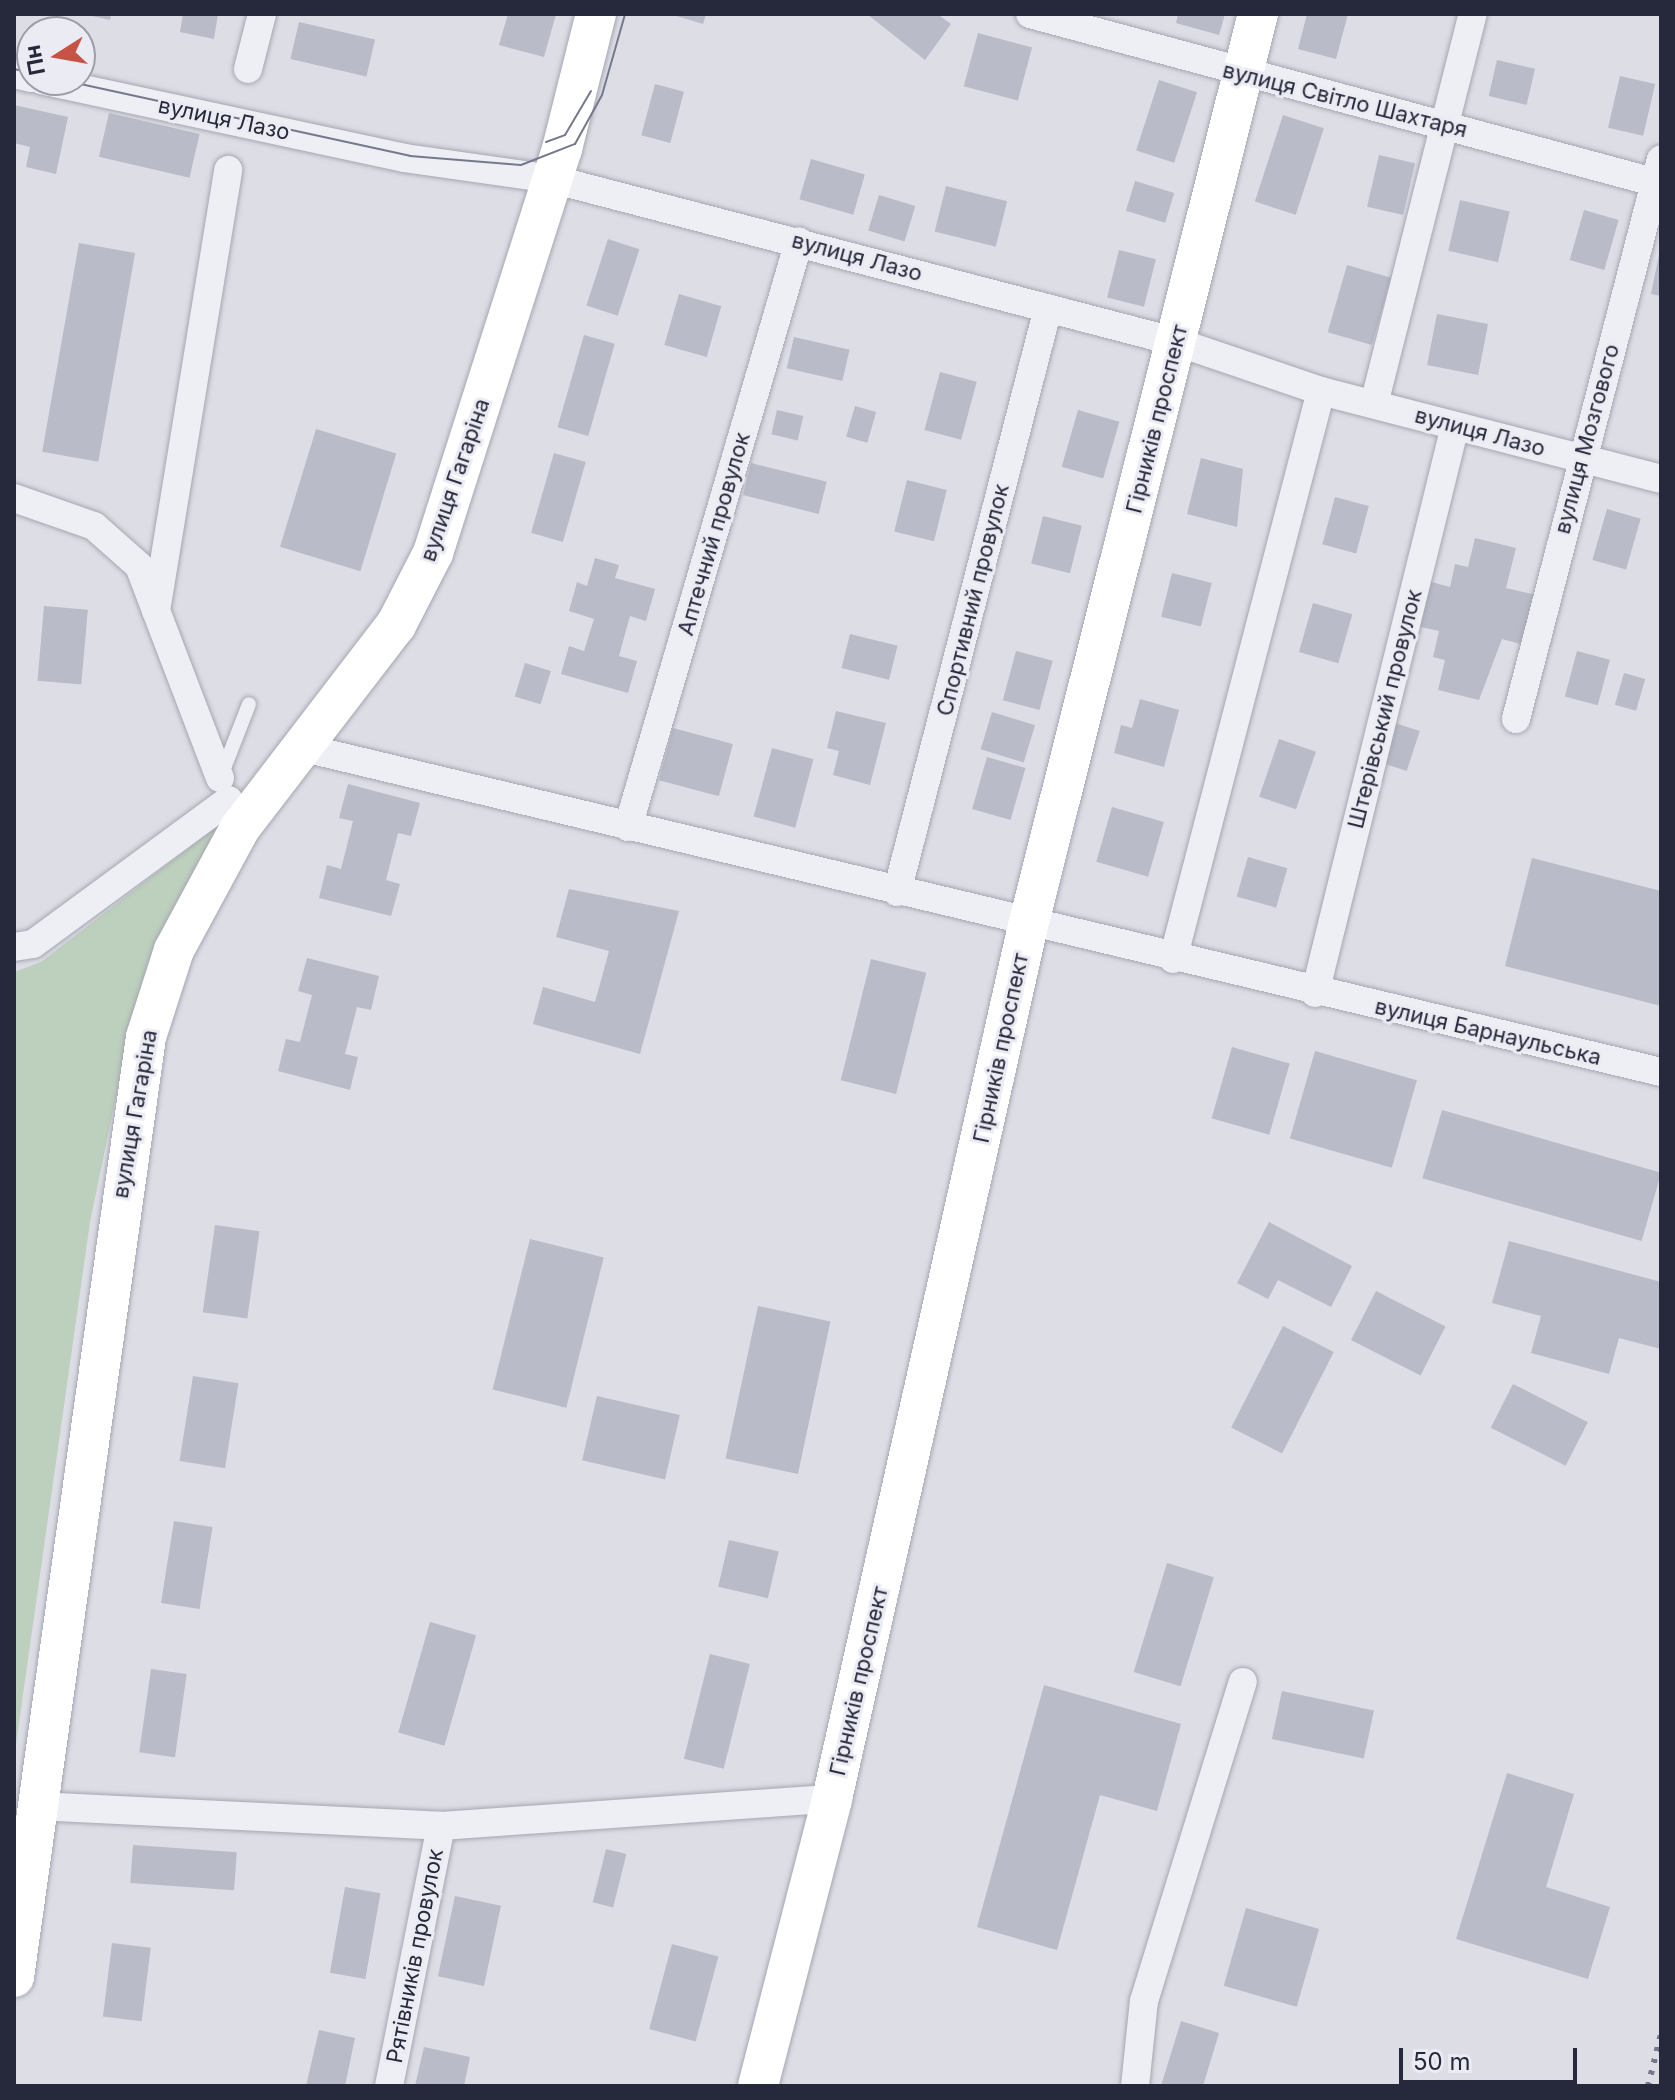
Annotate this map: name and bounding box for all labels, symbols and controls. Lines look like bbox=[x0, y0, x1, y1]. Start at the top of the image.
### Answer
north arrow bbox=[16, 16, 96, 96]
text: Пн bbox=[19, 43, 50, 77]
street label: вулиця Світло Шахтаря bbox=[1220, 57, 1470, 143]
street label: вулиця Лазо bbox=[156, 92, 292, 146]
street label: вулиця Лазо bbox=[789, 227, 925, 287]
street label: Гірників проспект bbox=[1121, 322, 1193, 516]
street label: вулиця Мозгового bbox=[1549, 341, 1625, 537]
street label: вулиця Гагаріна bbox=[415, 395, 495, 565]
street label: вулиця Лазо bbox=[1412, 402, 1548, 462]
street label: Аптечний провулок bbox=[672, 429, 756, 639]
street label: Спортивний провулок bbox=[931, 481, 1015, 719]
street label: Штерівський провулок bbox=[1342, 587, 1428, 831]
street label: Гірників проспект bbox=[968, 951, 1034, 1145]
street label: вулиця Барнаульська bbox=[1372, 993, 1604, 1071]
street label: вулиця Гагаріна bbox=[107, 1028, 163, 1200]
street label: Гірників проспект bbox=[824, 1584, 894, 1778]
street label: Рятівників провулок bbox=[381, 1847, 449, 2065]
scale bar bbox=[1403, 2032, 1581, 2082]
text: 50 m bbox=[1413, 2047, 1471, 2076]

